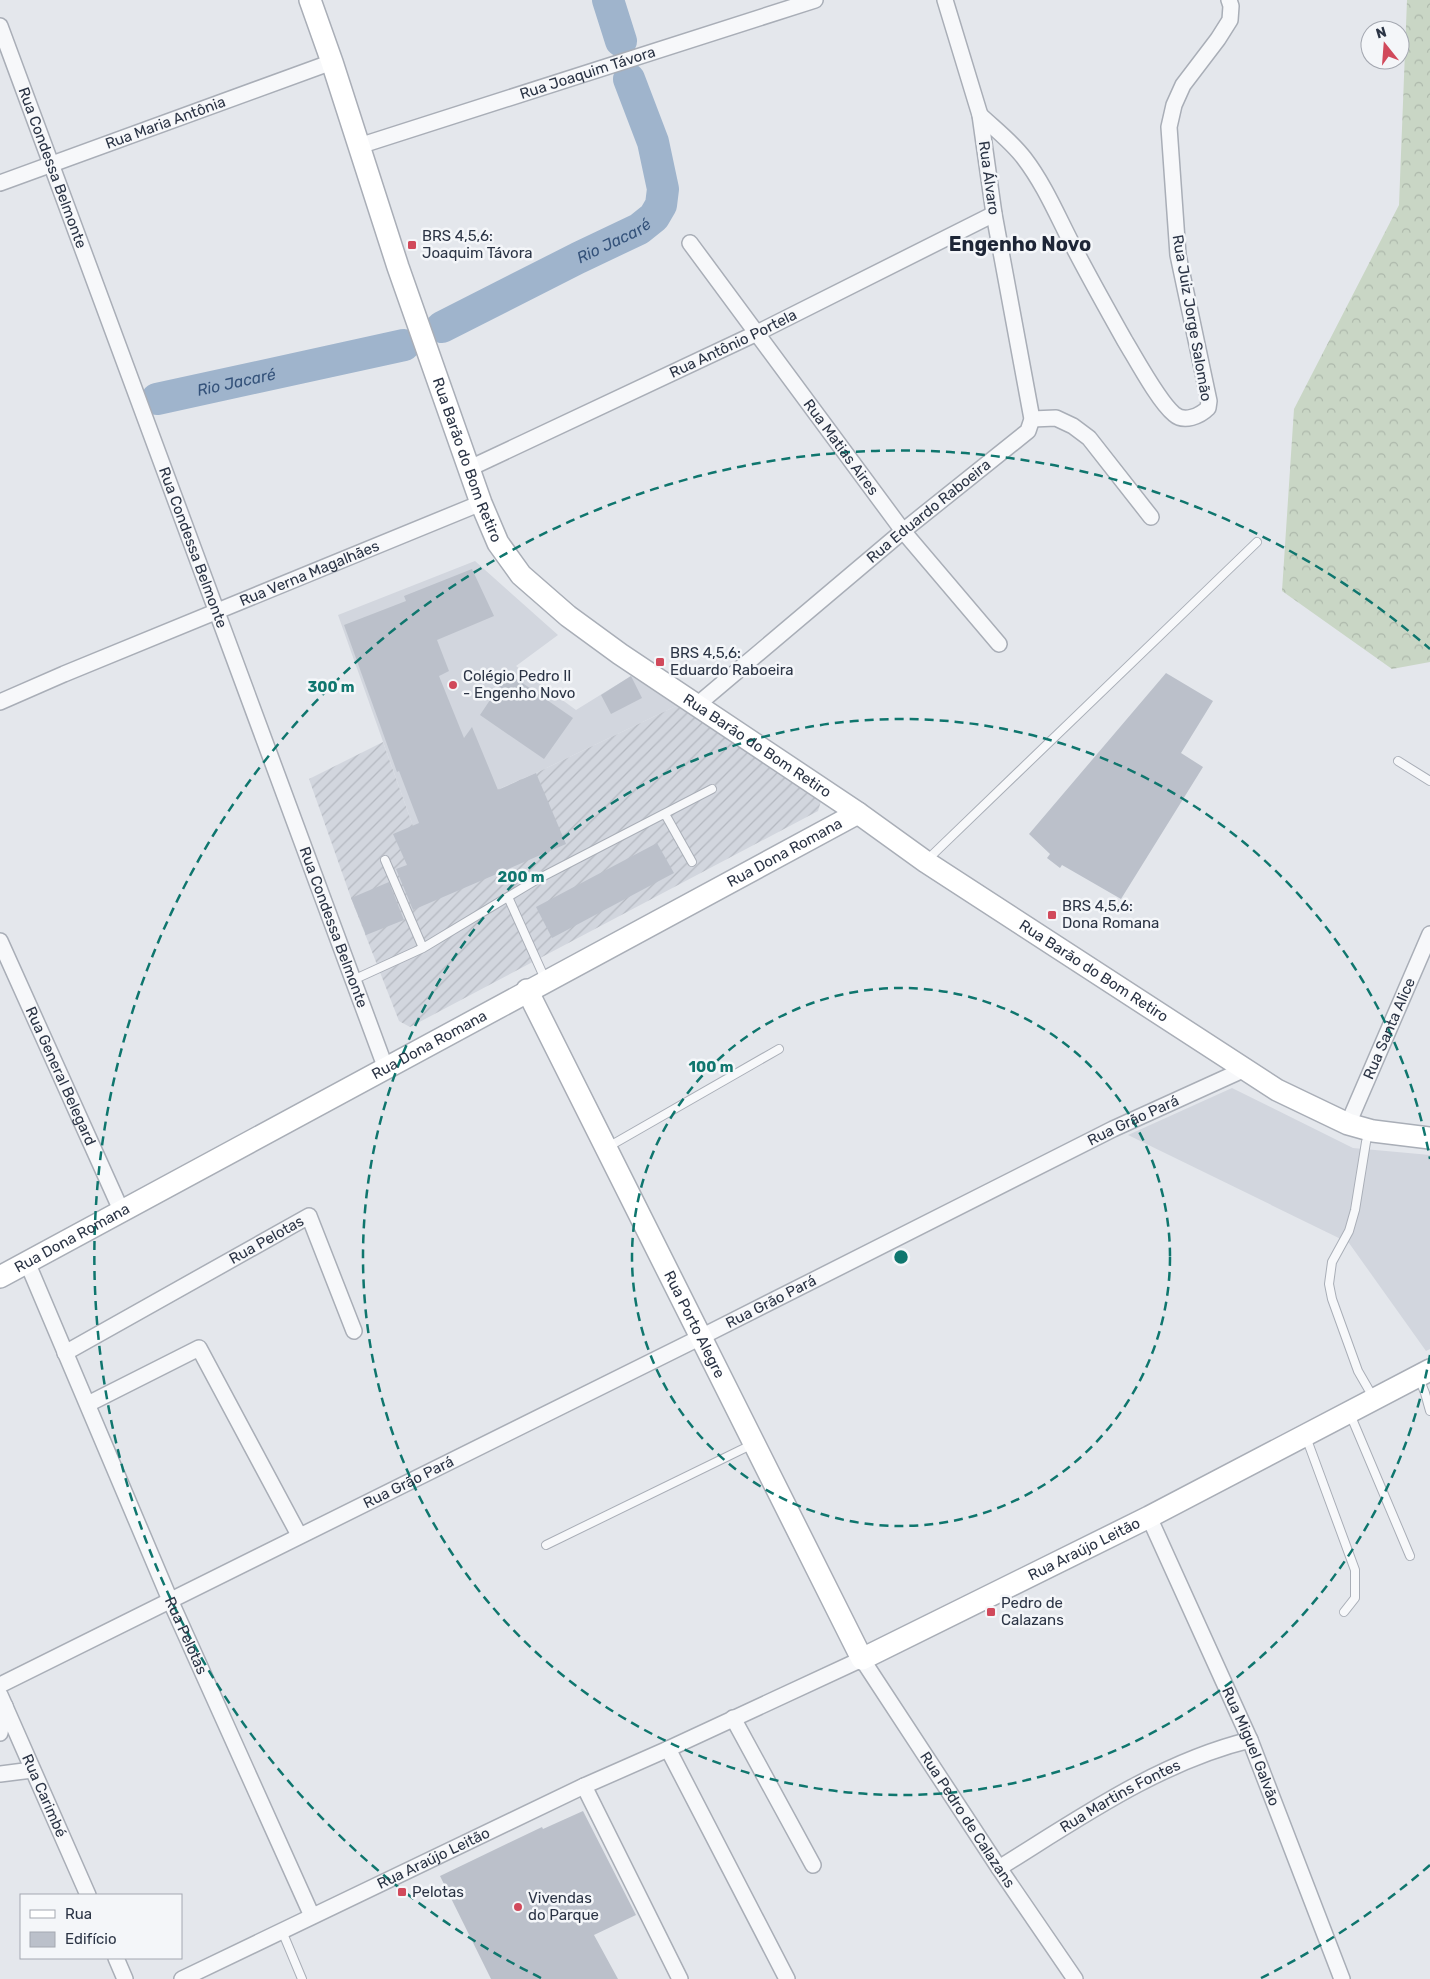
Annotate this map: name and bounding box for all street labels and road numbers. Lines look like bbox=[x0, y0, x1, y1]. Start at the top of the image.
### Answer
street label: Rua Joaquim Távora bbox=[517, 43, 658, 103]
street label: Rua Condessa Belmonte bbox=[14, 85, 90, 251]
street label: Rua Maria Antônia bbox=[103, 93, 228, 153]
street label: Rua Álvaro bbox=[975, 140, 1003, 216]
street label: Rua Juiz Jorge Salomão bbox=[1168, 233, 1216, 403]
street label: Rua Antônio Portela bbox=[667, 305, 800, 382]
street label: Rua Barão do Bom Retiro bbox=[429, 375, 506, 545]
street label: Rua Matias Aires bbox=[800, 396, 883, 499]
street label: Rua Eduardo Raboeira bbox=[863, 456, 994, 567]
street label: Rua Condessa Belmonte bbox=[155, 464, 231, 631]
street label: Rua Verna Magalhães bbox=[237, 537, 382, 610]
street label: Rua Barão do Bom Retiro bbox=[680, 690, 835, 802]
street label: Rua Dona Romana bbox=[724, 814, 845, 891]
street label: Rua Condessa Belmonte bbox=[296, 844, 372, 1010]
street label: Rua Barão do Bom Retiro bbox=[1016, 916, 1172, 1026]
street label: Rua Santa Alice bbox=[1359, 975, 1419, 1082]
street label: Rua General Belegard bbox=[22, 1004, 100, 1148]
street label: Rua Dona Romana bbox=[369, 1006, 490, 1083]
street label: Rua Grão Pará bbox=[1084, 1091, 1182, 1149]
street label: Rua Dona Romana bbox=[11, 1200, 133, 1276]
street label: Rua Pelotas bbox=[226, 1212, 307, 1268]
street label: Rua Porto Alegre bbox=[660, 1268, 729, 1381]
street label: Rua Grão Pará bbox=[723, 1271, 819, 1332]
street label: Rua Grão Pará bbox=[360, 1452, 457, 1512]
street label: Rua Araújo Leitão bbox=[1025, 1514, 1143, 1584]
street label: Rua Pelotas bbox=[161, 1594, 211, 1677]
street label: Rua Miguel Galvão bbox=[1218, 1684, 1283, 1808]
street label: Rua Pedro de Calazans bbox=[916, 1748, 1019, 1892]
street label: Rua Carimbé bbox=[18, 1751, 70, 1840]
street label: Rua Martins Fontes bbox=[1057, 1756, 1183, 1836]
street label: Rua Araújo Leitão bbox=[374, 1824, 493, 1893]

